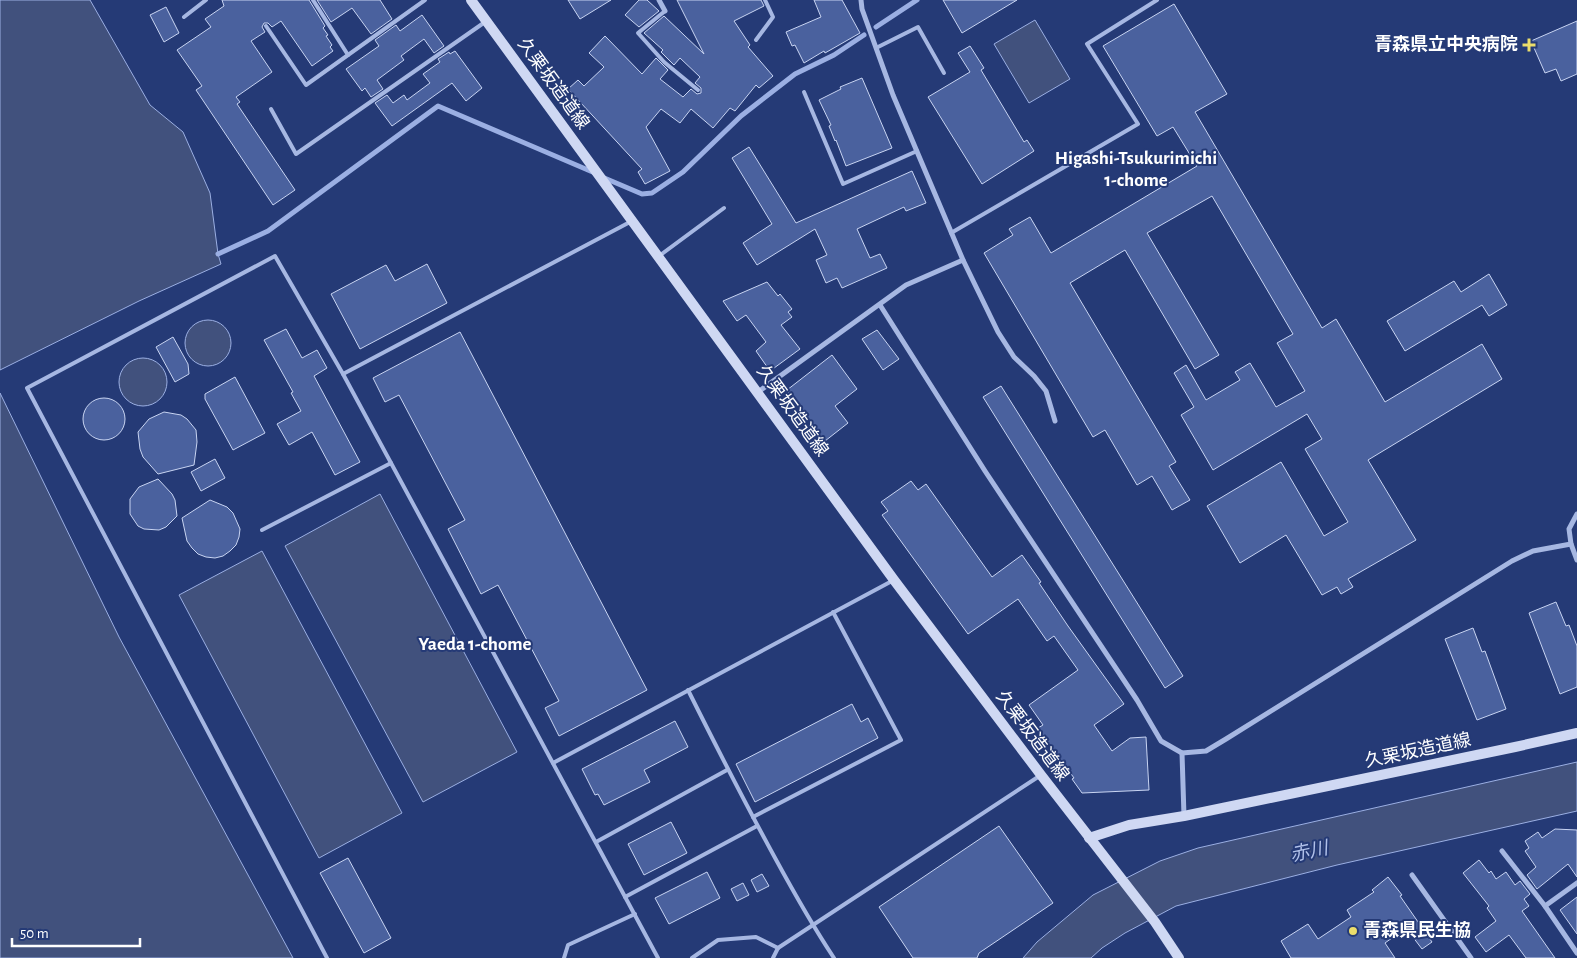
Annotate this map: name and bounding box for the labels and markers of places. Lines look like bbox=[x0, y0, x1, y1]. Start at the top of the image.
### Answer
place label: 青森県立中央病院 bbox=[1374, 34, 1518, 54]
marker: 青森県立中央病院 bbox=[1522, 38, 1536, 52]
place label: 青森県民生協 bbox=[1363, 921, 1471, 940]
marker: 青森県民生協 bbox=[1347, 925, 1359, 937]

